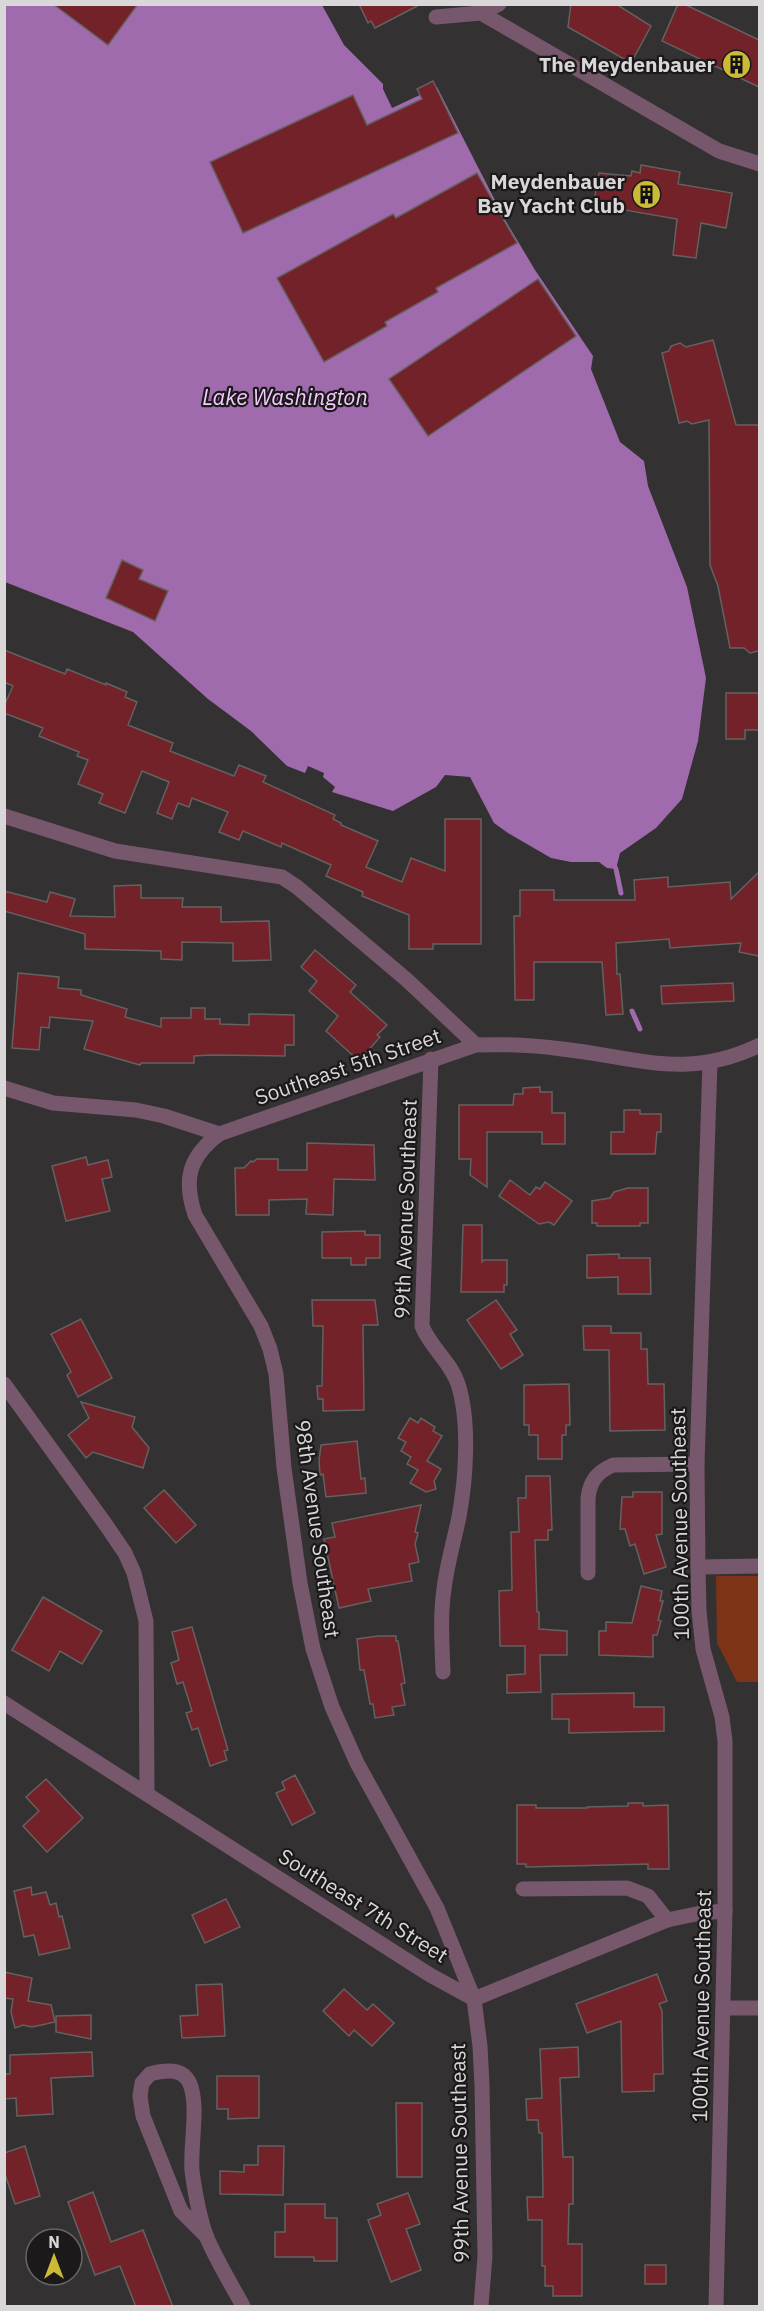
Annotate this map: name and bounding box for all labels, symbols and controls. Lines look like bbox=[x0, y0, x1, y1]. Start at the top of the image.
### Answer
building icon: The Meydenbauer bbox=[720, 49, 752, 81]
place label: The Meydenbauer bbox=[539, 50, 716, 78]
place label: Meydenbauer Bay Yacht Club bbox=[477, 167, 626, 219]
building icon: Meydenbauer Bay Yacht Club bbox=[630, 178, 662, 210]
water label: Lake Washington bbox=[202, 382, 368, 411]
street label: Southeast 5th Street bbox=[251, 1021, 444, 1111]
street label: 99th Avenue Southeast bbox=[387, 1099, 423, 1319]
street label: 100th Avenue Southeast bbox=[663, 1408, 695, 1641]
street label: 98th Avenue Southeast bbox=[289, 1418, 347, 1640]
street label: Southeast 7th Street bbox=[274, 1842, 454, 1969]
street label: 100th Avenue Southeast bbox=[685, 1889, 717, 2122]
street label: 99th Avenue Southeast bbox=[443, 2043, 475, 2263]
north arrow bbox=[24, 2227, 84, 2287]
text: N bbox=[48, 2232, 60, 2252]

